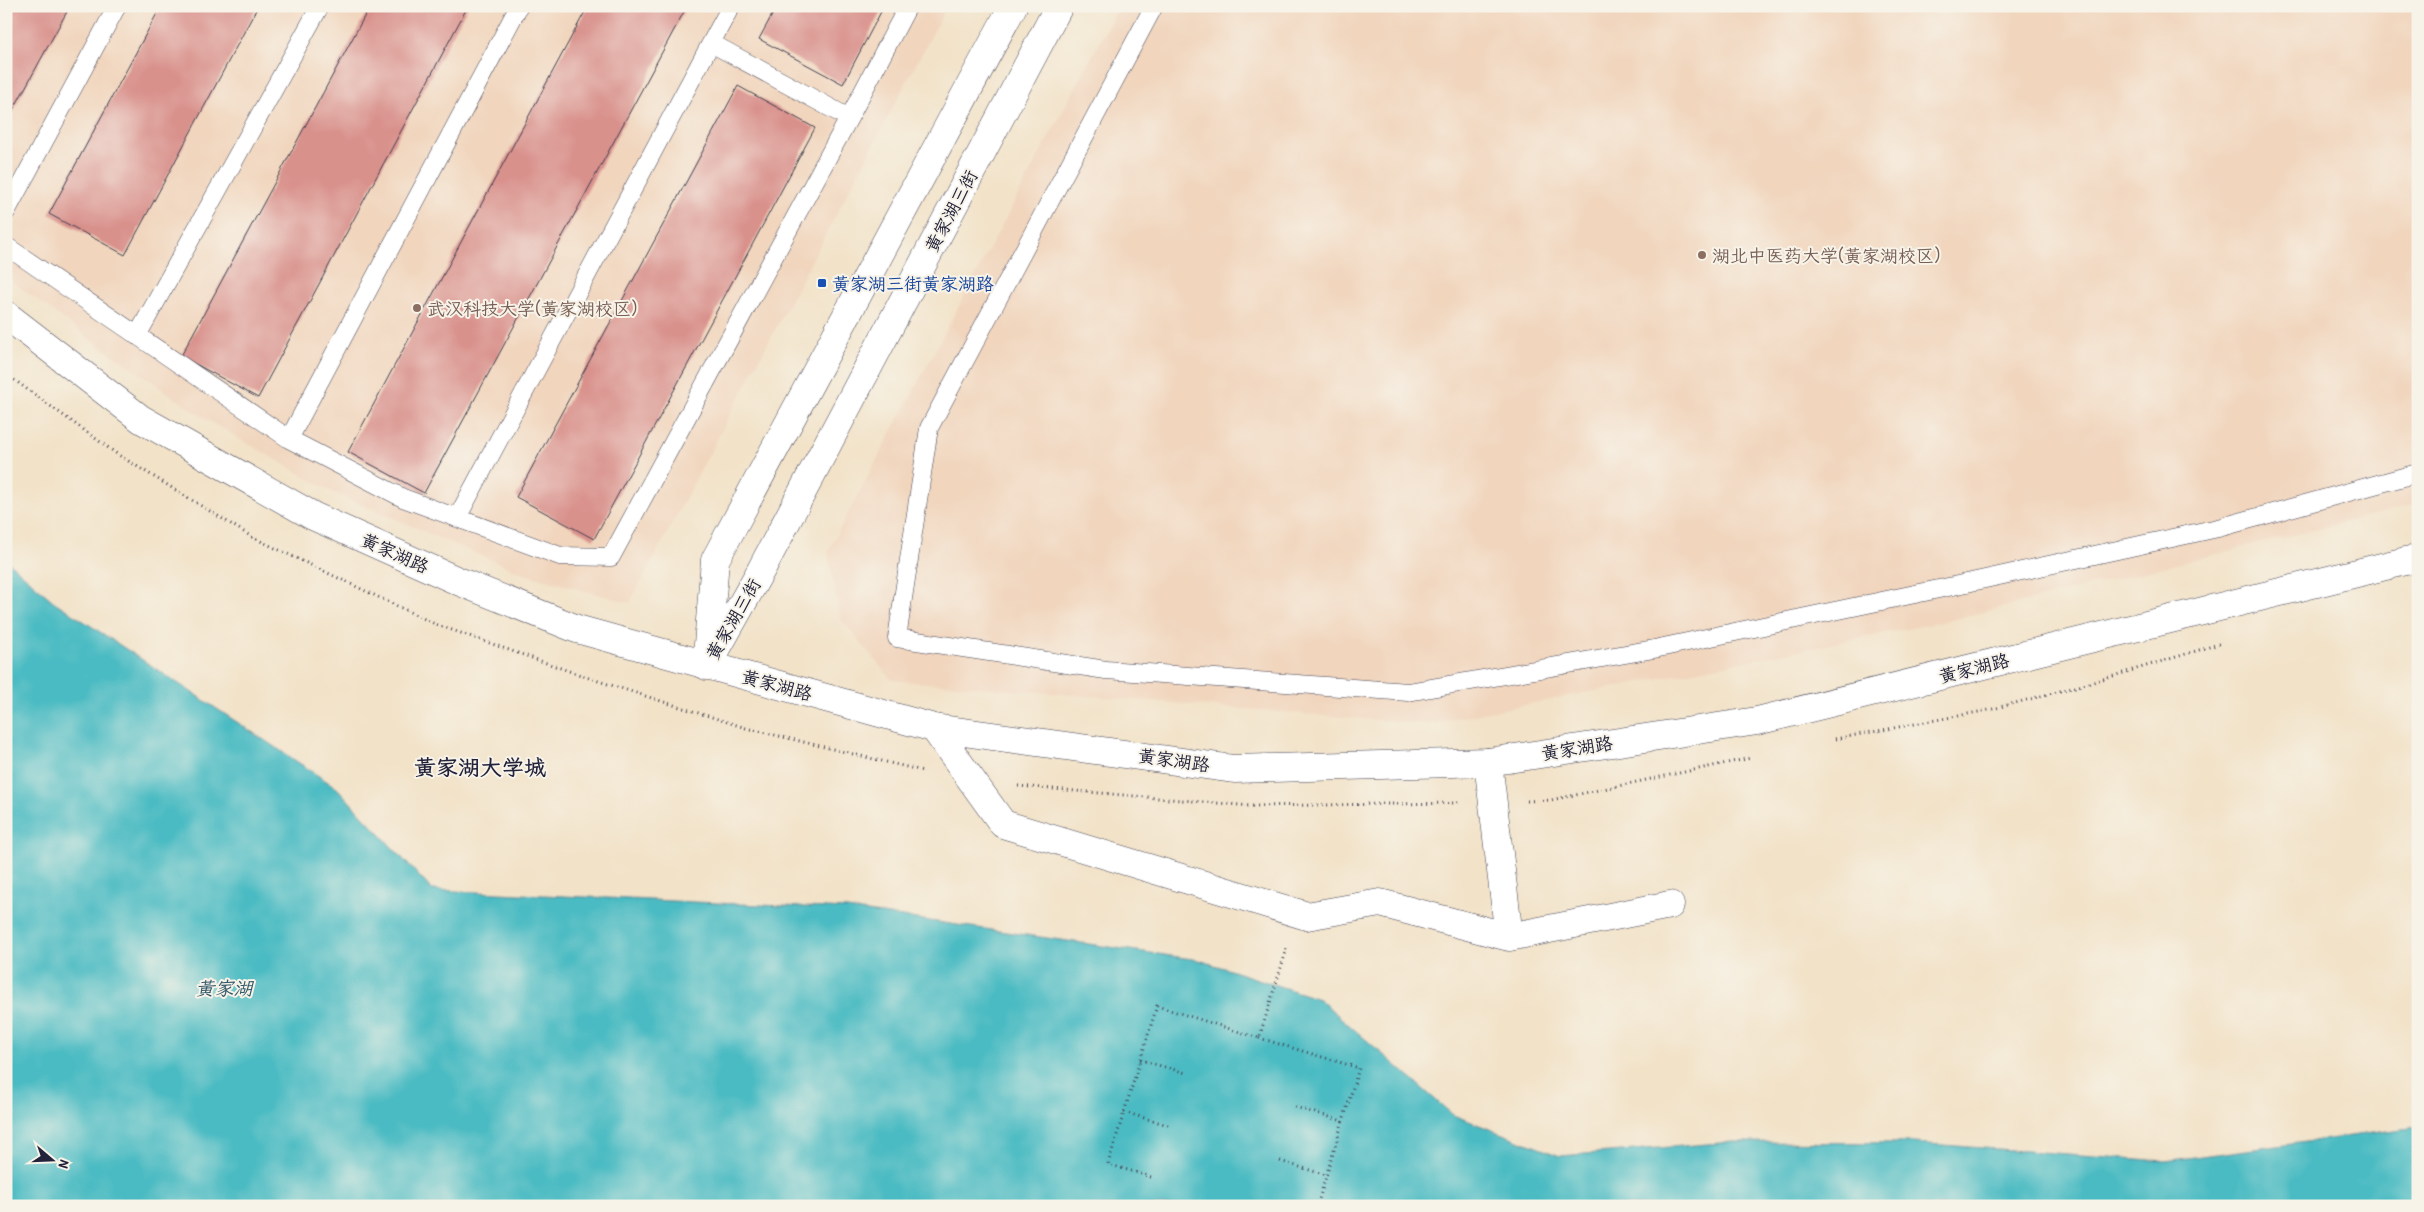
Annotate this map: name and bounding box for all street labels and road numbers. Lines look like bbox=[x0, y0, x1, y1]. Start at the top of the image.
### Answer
street label: 黄家湖三街 bbox=[919, 165, 983, 257]
street label: 黄家湖路 bbox=[357, 527, 433, 579]
street label: 黄家湖三街 bbox=[700, 574, 766, 664]
street label: 黄家湖路 bbox=[1936, 647, 2012, 689]
street label: 黄家湖路 bbox=[739, 664, 815, 706]
street label: 黄家湖路 bbox=[1539, 730, 1615, 766]
street label: 黄家湖路 bbox=[1137, 743, 1211, 777]

